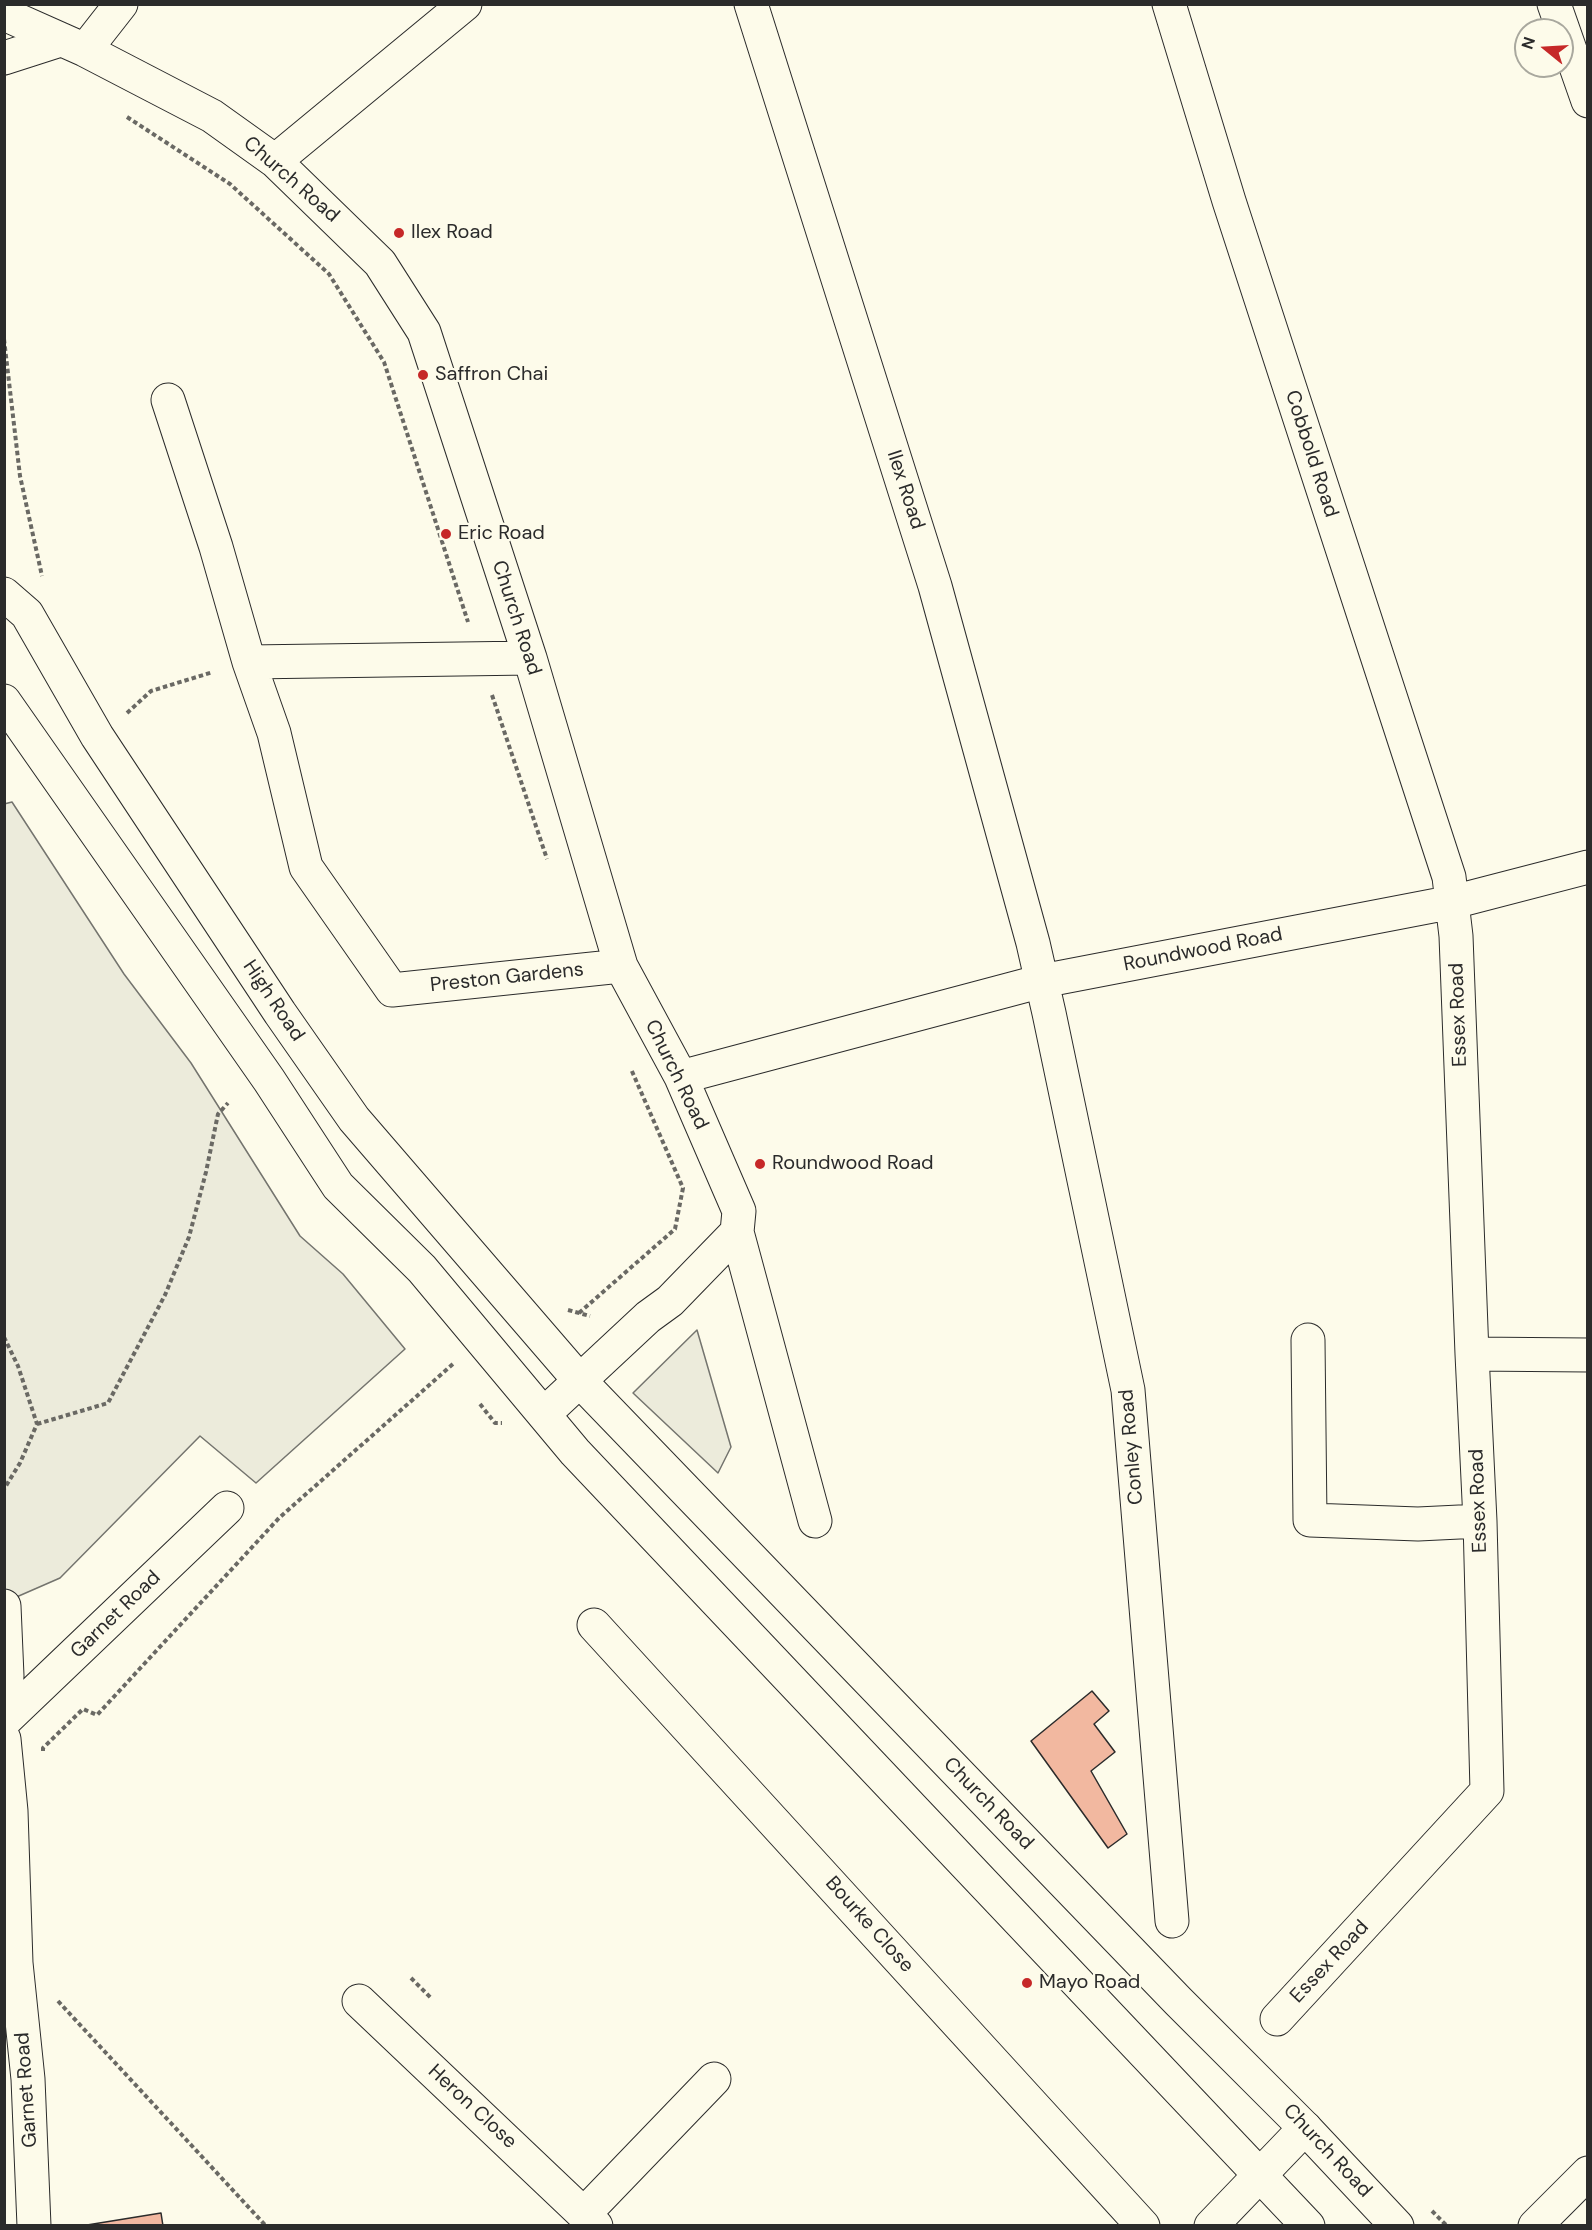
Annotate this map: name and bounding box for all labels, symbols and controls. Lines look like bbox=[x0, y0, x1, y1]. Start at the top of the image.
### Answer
north arrow bbox=[1514, 18, 1574, 78]
text: N bbox=[1517, 34, 1540, 52]
street label: Church Road bbox=[238, 132, 344, 228]
place label: Ilex Road bbox=[411, 221, 493, 245]
marker: Ilex Road bbox=[392, 226, 406, 240]
place label: Saffron Chai bbox=[435, 363, 548, 387]
marker: Saffron Chai bbox=[416, 368, 430, 382]
street label: Cobbold Road bbox=[1279, 388, 1343, 520]
street label: Ilex Road bbox=[881, 447, 929, 533]
place label: Eric Road bbox=[458, 522, 545, 546]
marker: Eric Road bbox=[439, 527, 453, 541]
street label: Church Road bbox=[486, 558, 546, 678]
street label: Roundwood Road bbox=[1121, 923, 1285, 977]
street label: High Road bbox=[237, 956, 309, 1046]
street label: Preston Gardens bbox=[429, 958, 585, 998]
street label: Essex Road bbox=[1445, 963, 1473, 1067]
street label: Church Road bbox=[639, 1016, 713, 1134]
place label: Roundwood Road bbox=[772, 1152, 934, 1176]
marker: Roundwood Road bbox=[753, 1157, 767, 1171]
street label: Conley Road bbox=[1115, 1388, 1149, 1506]
street label: Essex Road bbox=[1465, 1449, 1493, 1553]
street label: Garnet Road bbox=[66, 1566, 166, 1664]
street label: Church Road bbox=[938, 1753, 1038, 1855]
street label: Bourke Close bbox=[820, 1872, 918, 1978]
street label: Essex Road bbox=[1286, 1916, 1374, 2008]
place label: Mayo Road bbox=[1039, 1971, 1140, 1995]
marker: Mayo Road bbox=[1020, 1976, 1034, 1990]
street label: Garnet Road bbox=[11, 2031, 43, 2149]
street label: Heron Close bbox=[423, 2060, 521, 2154]
street label: Church Road bbox=[1278, 2099, 1376, 2203]

